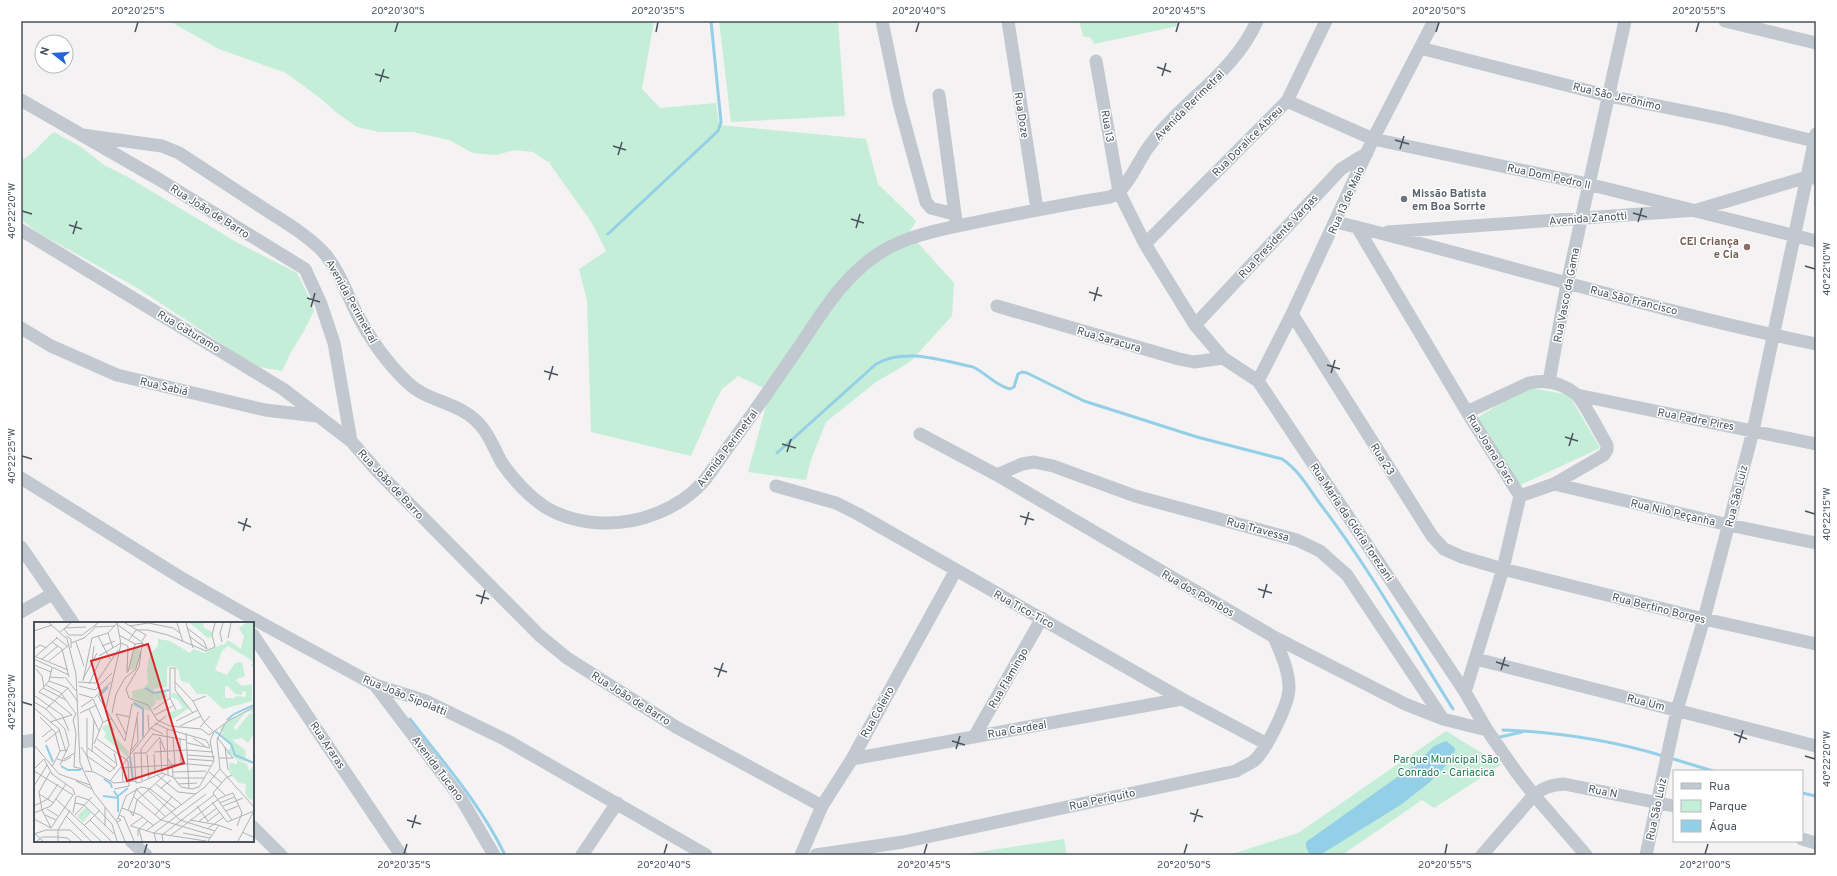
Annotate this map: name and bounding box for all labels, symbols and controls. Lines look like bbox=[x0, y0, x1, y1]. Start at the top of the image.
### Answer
text: 20°20'25"S bbox=[111, 5, 165, 18]
text: 20°20'30"S bbox=[371, 5, 425, 18]
text: 20°20'35"S bbox=[631, 5, 685, 18]
text: 20°20'40"S bbox=[892, 5, 946, 18]
text: 20°20'45"S bbox=[1152, 5, 1206, 18]
text: 20°20'50"S bbox=[1412, 5, 1466, 18]
text: 20°20'55"S bbox=[1672, 5, 1726, 18]
north arrow bbox=[34, 34, 74, 74]
text: N bbox=[38, 46, 53, 57]
street label: Avenida Perimetral bbox=[1152, 68, 1228, 144]
street label: Rua São Jerônimo bbox=[1571, 80, 1662, 114]
street label: Rua Doze bbox=[1010, 91, 1032, 139]
street label: Rua Doralice Abreu bbox=[1209, 103, 1286, 180]
street label: Rua 13 bbox=[1097, 109, 1117, 143]
street label: Rua Dom Pedro II bbox=[1506, 161, 1592, 193]
street label: Rua 13 de Maio bbox=[1326, 164, 1368, 237]
street label: Rua João de Barro bbox=[167, 182, 252, 242]
text: 40°22'20"W bbox=[6, 183, 19, 239]
place label: Missão Batista em Boa Sorrte bbox=[1412, 187, 1486, 214]
street label: Rua Presidente Vargas bbox=[1236, 192, 1321, 282]
marker: Missão Batista em Boa Sorrte bbox=[1399, 194, 1409, 204]
street label: Avenida Zanotti bbox=[1549, 209, 1628, 229]
place label: CEI Criança e Cia bbox=[1680, 235, 1739, 262]
marker: CEI Criança e Cia bbox=[1742, 242, 1752, 252]
text: 40°22'10"W bbox=[1821, 242, 1834, 296]
street label: Rua Vasco da Gama bbox=[1551, 246, 1583, 344]
street label: Avenida Perimetral bbox=[322, 257, 380, 346]
street label: Rua São Francisco bbox=[1589, 283, 1679, 319]
street label: Rua Gaturamo bbox=[155, 308, 222, 356]
street label: Rua Saracura bbox=[1075, 324, 1142, 356]
street label: Rua Sabiá bbox=[138, 375, 189, 399]
street label: Rua Padre Pires bbox=[1656, 406, 1735, 434]
street label: Avenida Perimetral bbox=[694, 407, 762, 490]
street label: Rua Joana D'arc bbox=[1463, 412, 1517, 487]
text: 40°22'25"W bbox=[6, 428, 19, 484]
street label: Rua 23 bbox=[1367, 441, 1397, 478]
street label: Rua João de Barro bbox=[354, 447, 426, 523]
street label: Rua Maria da Glória Torezani bbox=[1306, 461, 1396, 584]
street label: Rua São Luiz bbox=[1722, 464, 1751, 529]
text: 40°22'15"W bbox=[1821, 487, 1834, 541]
street label: Rua Nilo Peçanha bbox=[1629, 496, 1717, 530]
street label: Rua Travessa bbox=[1225, 515, 1291, 545]
street label: Rua dos Pombos bbox=[1159, 567, 1236, 620]
street label: Rua Tico-Tico bbox=[991, 587, 1056, 632]
street label: Rua Bertino Borges bbox=[1611, 591, 1707, 627]
inset map bbox=[34, 622, 254, 842]
street label: Rua Flamingo bbox=[986, 646, 1032, 711]
street label: Rua João de Barro bbox=[588, 669, 673, 729]
street label: Rua João Sipolatti bbox=[360, 673, 449, 719]
text: 40°22'30"W bbox=[6, 674, 19, 730]
street label: Rua Coleiro bbox=[858, 684, 898, 741]
street label: Rua Um bbox=[1625, 691, 1666, 714]
street label: Rua Cardeal bbox=[987, 718, 1048, 742]
street label: Rua Araras bbox=[306, 719, 348, 772]
text: 40°22'20"W bbox=[1821, 731, 1834, 787]
street label: Avenida Tucano bbox=[408, 733, 466, 804]
park label: Parque Municipal São Conrado - Cariacica bbox=[1393, 753, 1499, 780]
legend bbox=[1673, 770, 1803, 842]
street label: Rua São Luiz bbox=[1644, 777, 1670, 842]
text: Rua bbox=[1709, 779, 1730, 795]
street label: Rua N bbox=[1587, 782, 1619, 802]
street label: Rua Periquito bbox=[1068, 786, 1137, 814]
text: Parque bbox=[1709, 799, 1747, 815]
text: Água bbox=[1709, 819, 1737, 835]
text: 20°20'30"S bbox=[117, 859, 171, 872]
text: 20°20'35"S bbox=[377, 859, 431, 872]
text: 20°20'40"S bbox=[637, 859, 691, 872]
text: 20°20'45"S bbox=[897, 859, 951, 872]
text: 20°20'50"S bbox=[1157, 859, 1211, 872]
text: 20°20'55"S bbox=[1418, 859, 1472, 872]
text: 20°21'00"S bbox=[1679, 859, 1731, 872]

